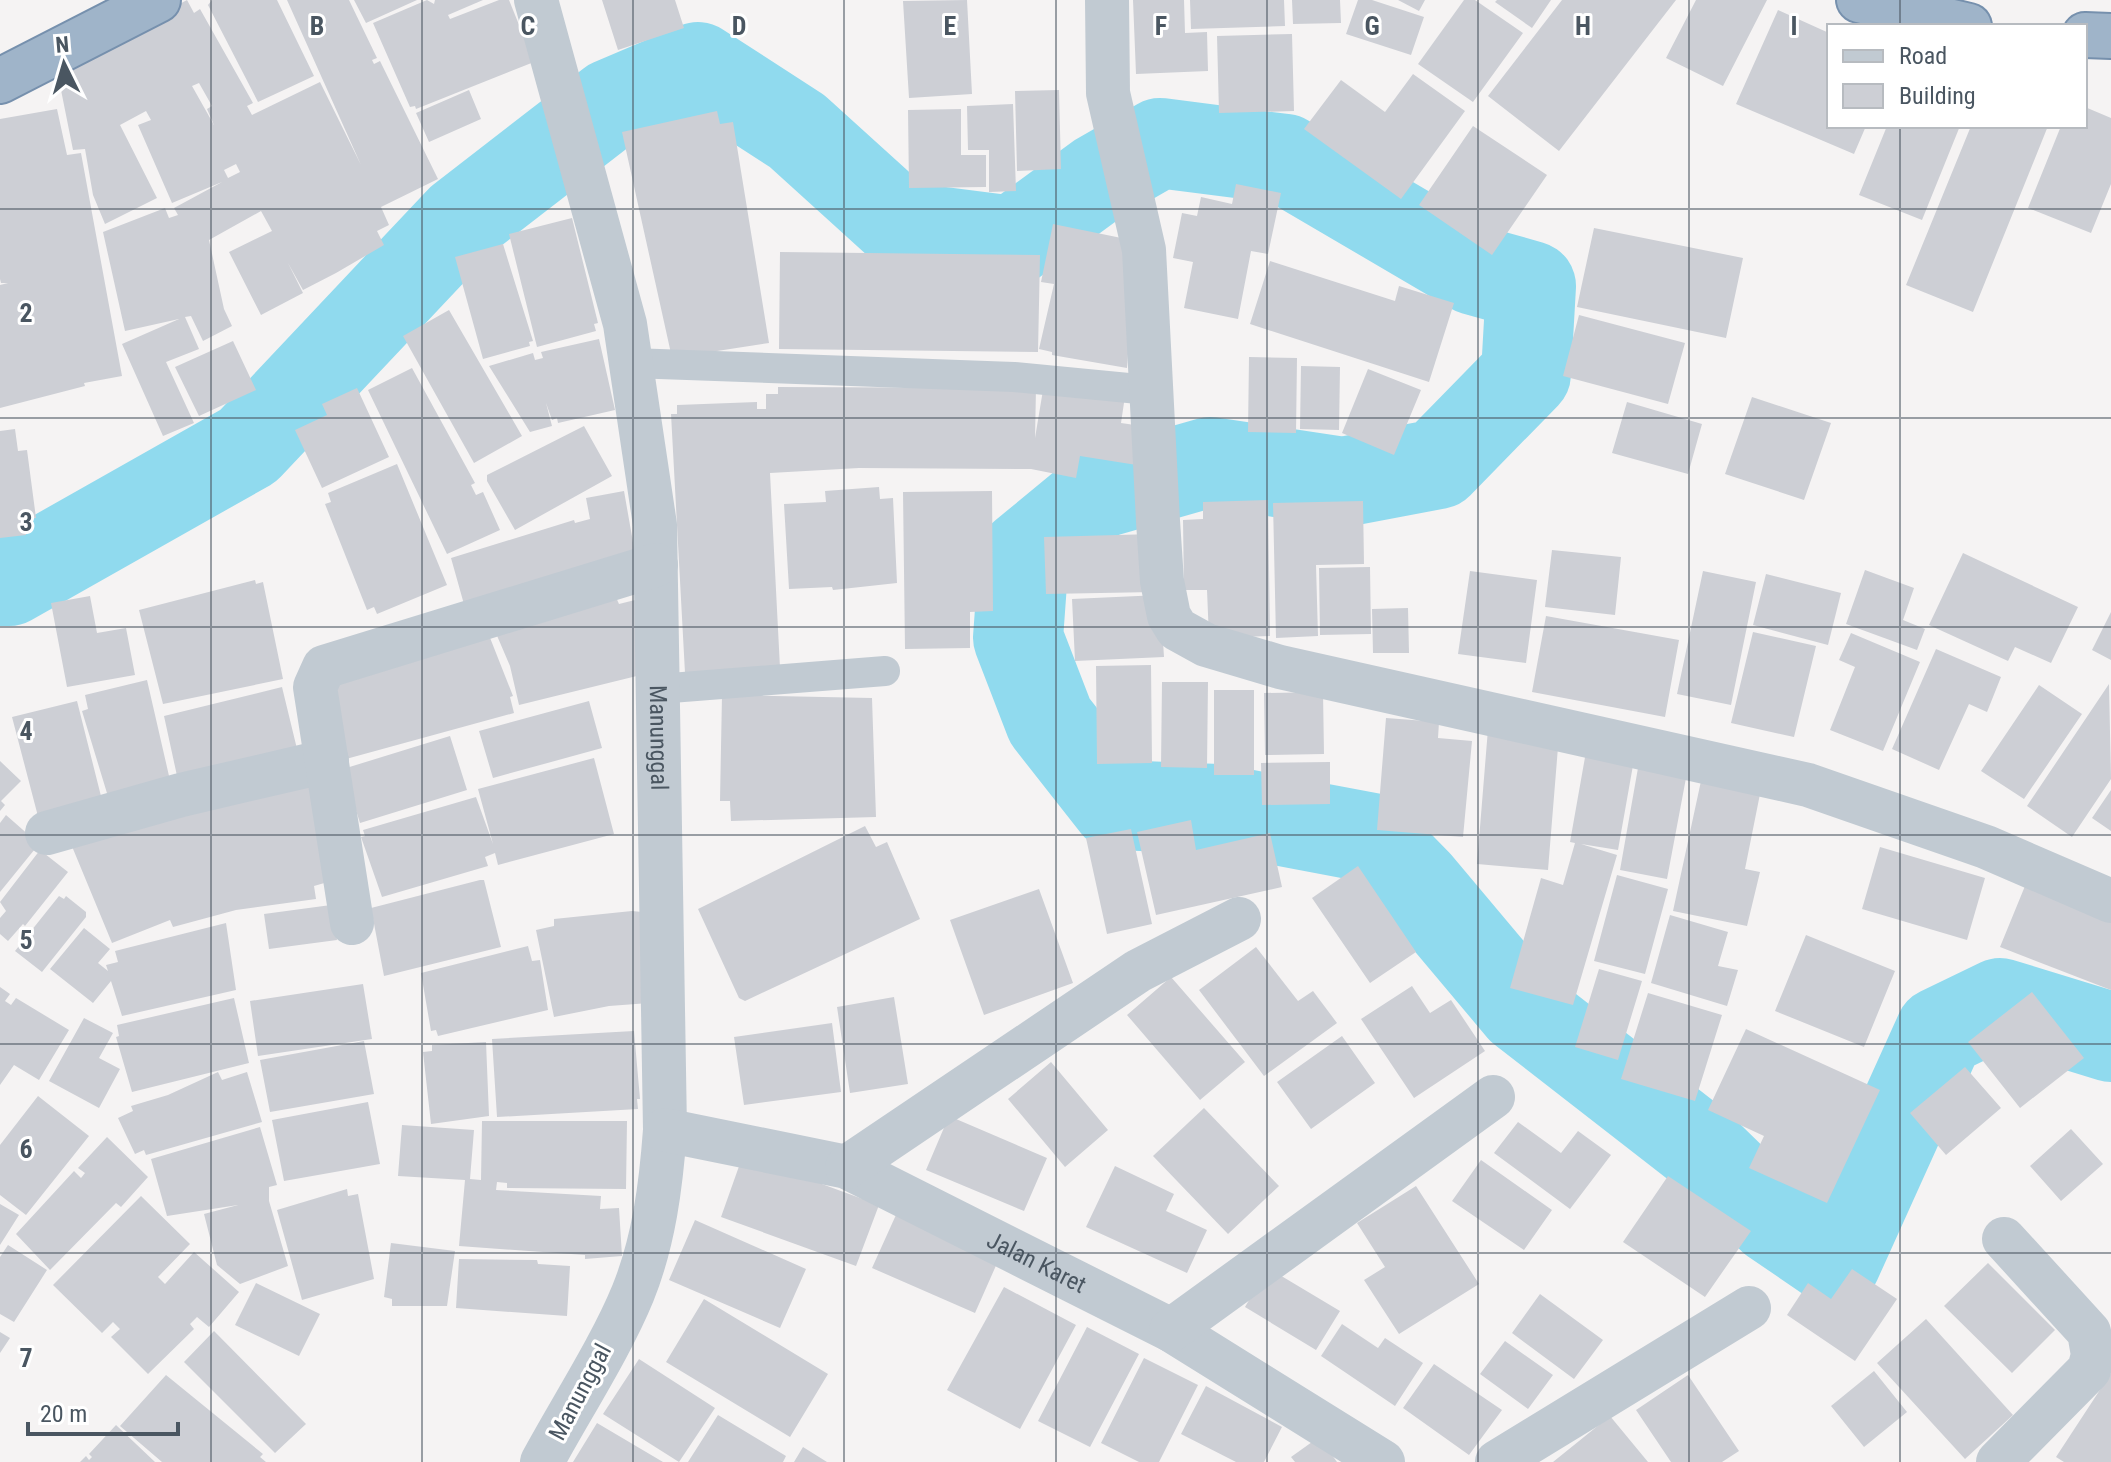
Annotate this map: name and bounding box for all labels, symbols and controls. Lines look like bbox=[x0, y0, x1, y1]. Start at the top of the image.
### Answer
text: B bbox=[310, 11, 324, 41]
text: C bbox=[521, 11, 536, 41]
text: D bbox=[732, 11, 746, 41]
text: E bbox=[944, 11, 957, 41]
text: F bbox=[1155, 11, 1167, 41]
text: G bbox=[1364, 11, 1380, 41]
text: H bbox=[1575, 11, 1591, 41]
text: I bbox=[1790, 11, 1798, 41]
north arrow bbox=[24, 24, 104, 104]
legend bbox=[1827, 24, 2087, 128]
text: N bbox=[54, 32, 70, 58]
text: Road bbox=[1899, 42, 1947, 70]
text: Building bbox=[1899, 82, 1976, 110]
text: 2 bbox=[19, 298, 33, 328]
text: 3 bbox=[19, 507, 33, 537]
street label: Manunggal bbox=[644, 685, 673, 791]
text: 4 bbox=[19, 716, 33, 746]
text: 5 bbox=[19, 925, 33, 955]
text: 6 bbox=[19, 1134, 33, 1164]
street label: Jalan Karet bbox=[982, 1226, 1091, 1299]
street label: Manunggal bbox=[543, 1339, 617, 1445]
text: 7 bbox=[19, 1343, 33, 1373]
scale bar bbox=[28, 1386, 178, 1436]
text: 20 m bbox=[40, 1400, 87, 1428]

